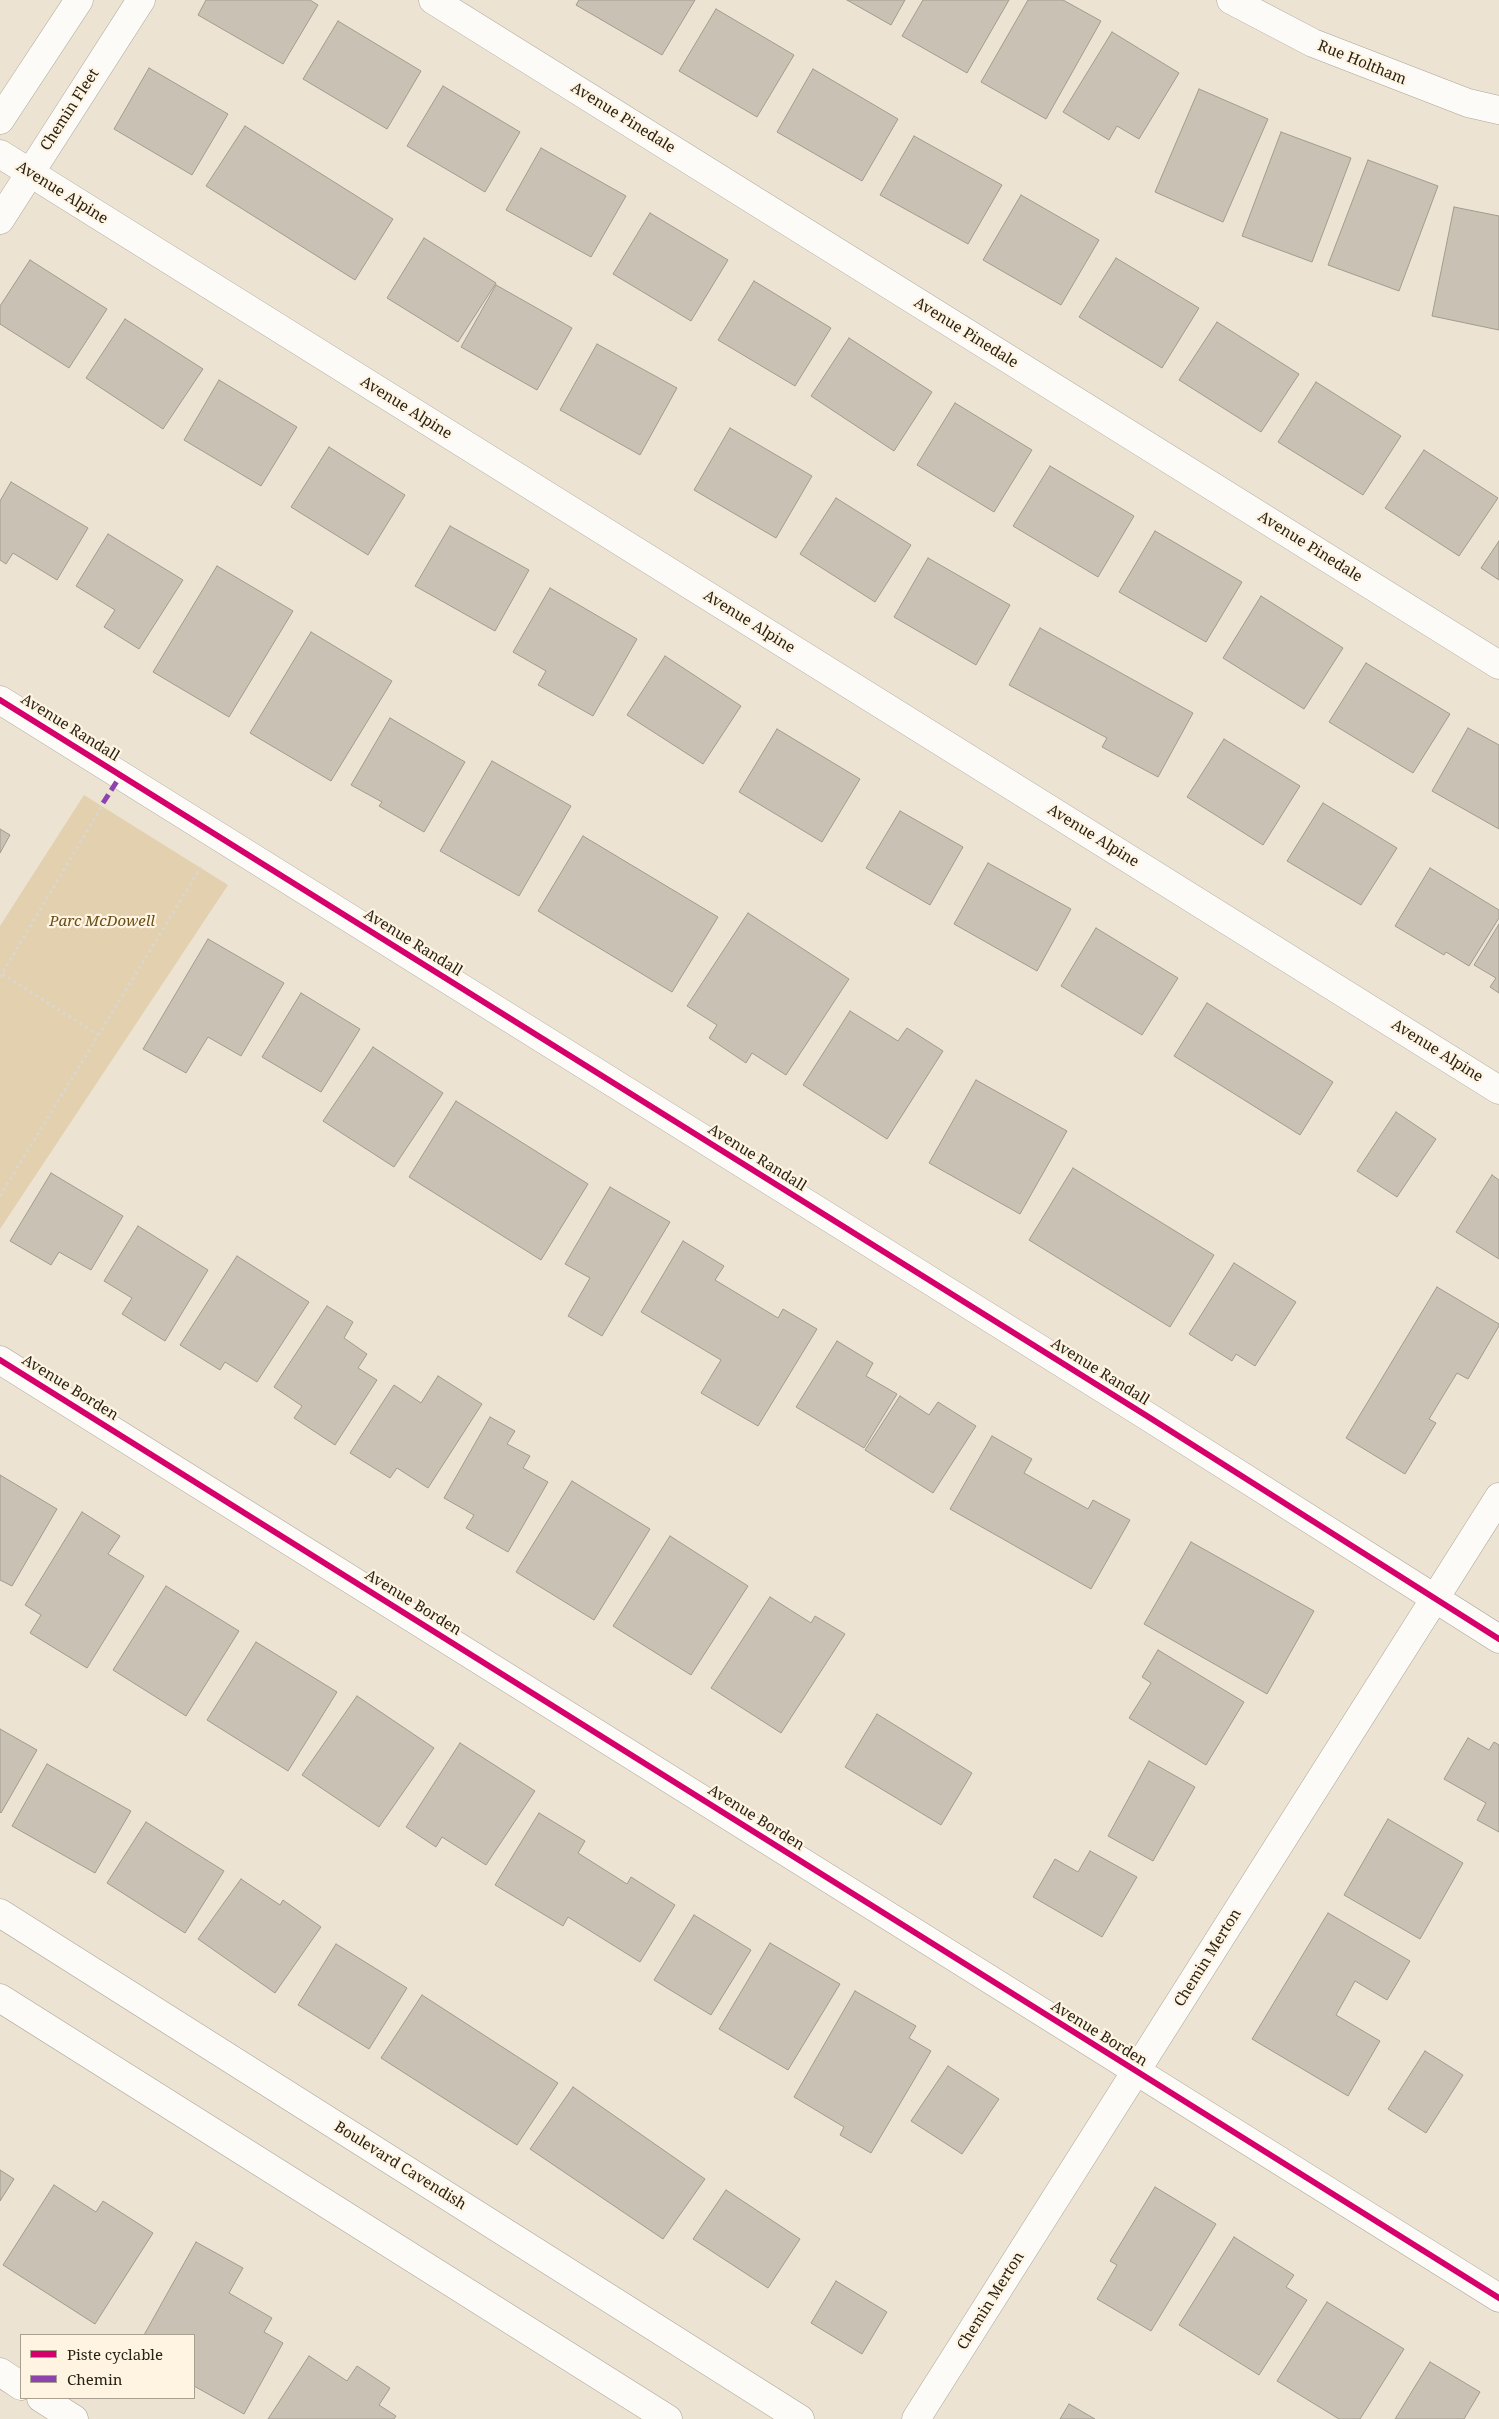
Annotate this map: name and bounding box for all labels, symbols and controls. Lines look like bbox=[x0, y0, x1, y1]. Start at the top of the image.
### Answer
street label: Rue Holtham bbox=[1315, 37, 1409, 89]
street label: Chemin Fleet bbox=[37, 66, 103, 154]
street label: Avenue Pinedale bbox=[568, 79, 678, 157]
street label: Avenue Alpine bbox=[13, 158, 111, 228]
street label: Avenue Pinedale bbox=[911, 294, 1021, 372]
street label: Avenue Alpine bbox=[357, 373, 455, 443]
street label: Avenue Pinedale bbox=[1255, 508, 1365, 586]
street label: Avenue Alpine bbox=[700, 587, 798, 657]
street label: Avenue Randall bbox=[18, 691, 122, 765]
street label: Avenue Alpine bbox=[1044, 801, 1142, 871]
street label: Avenue Randall bbox=[361, 906, 465, 980]
park label: Parc McDowell bbox=[49, 913, 155, 931]
street label: Avenue Alpine bbox=[1388, 1016, 1486, 1086]
street label: Avenue Randall bbox=[705, 1121, 809, 1195]
street label: Avenue Randall bbox=[1048, 1335, 1152, 1409]
street label: Avenue Borden bbox=[19, 1351, 121, 1425]
street label: Avenue Borden bbox=[362, 1566, 464, 1640]
street label: Avenue Borden bbox=[705, 1781, 807, 1855]
street label: Chemin Merton bbox=[1171, 1906, 1245, 2010]
street label: Avenue Borden bbox=[1048, 1997, 1150, 2071]
street label: Boulevard Cavendish bbox=[331, 2118, 469, 2214]
street label: Chemin Merton bbox=[954, 2249, 1028, 2353]
legend bbox=[20, 2334, 195, 2399]
text: Piste cyclable bbox=[67, 2344, 163, 2364]
text: Chemin bbox=[67, 2369, 122, 2389]

